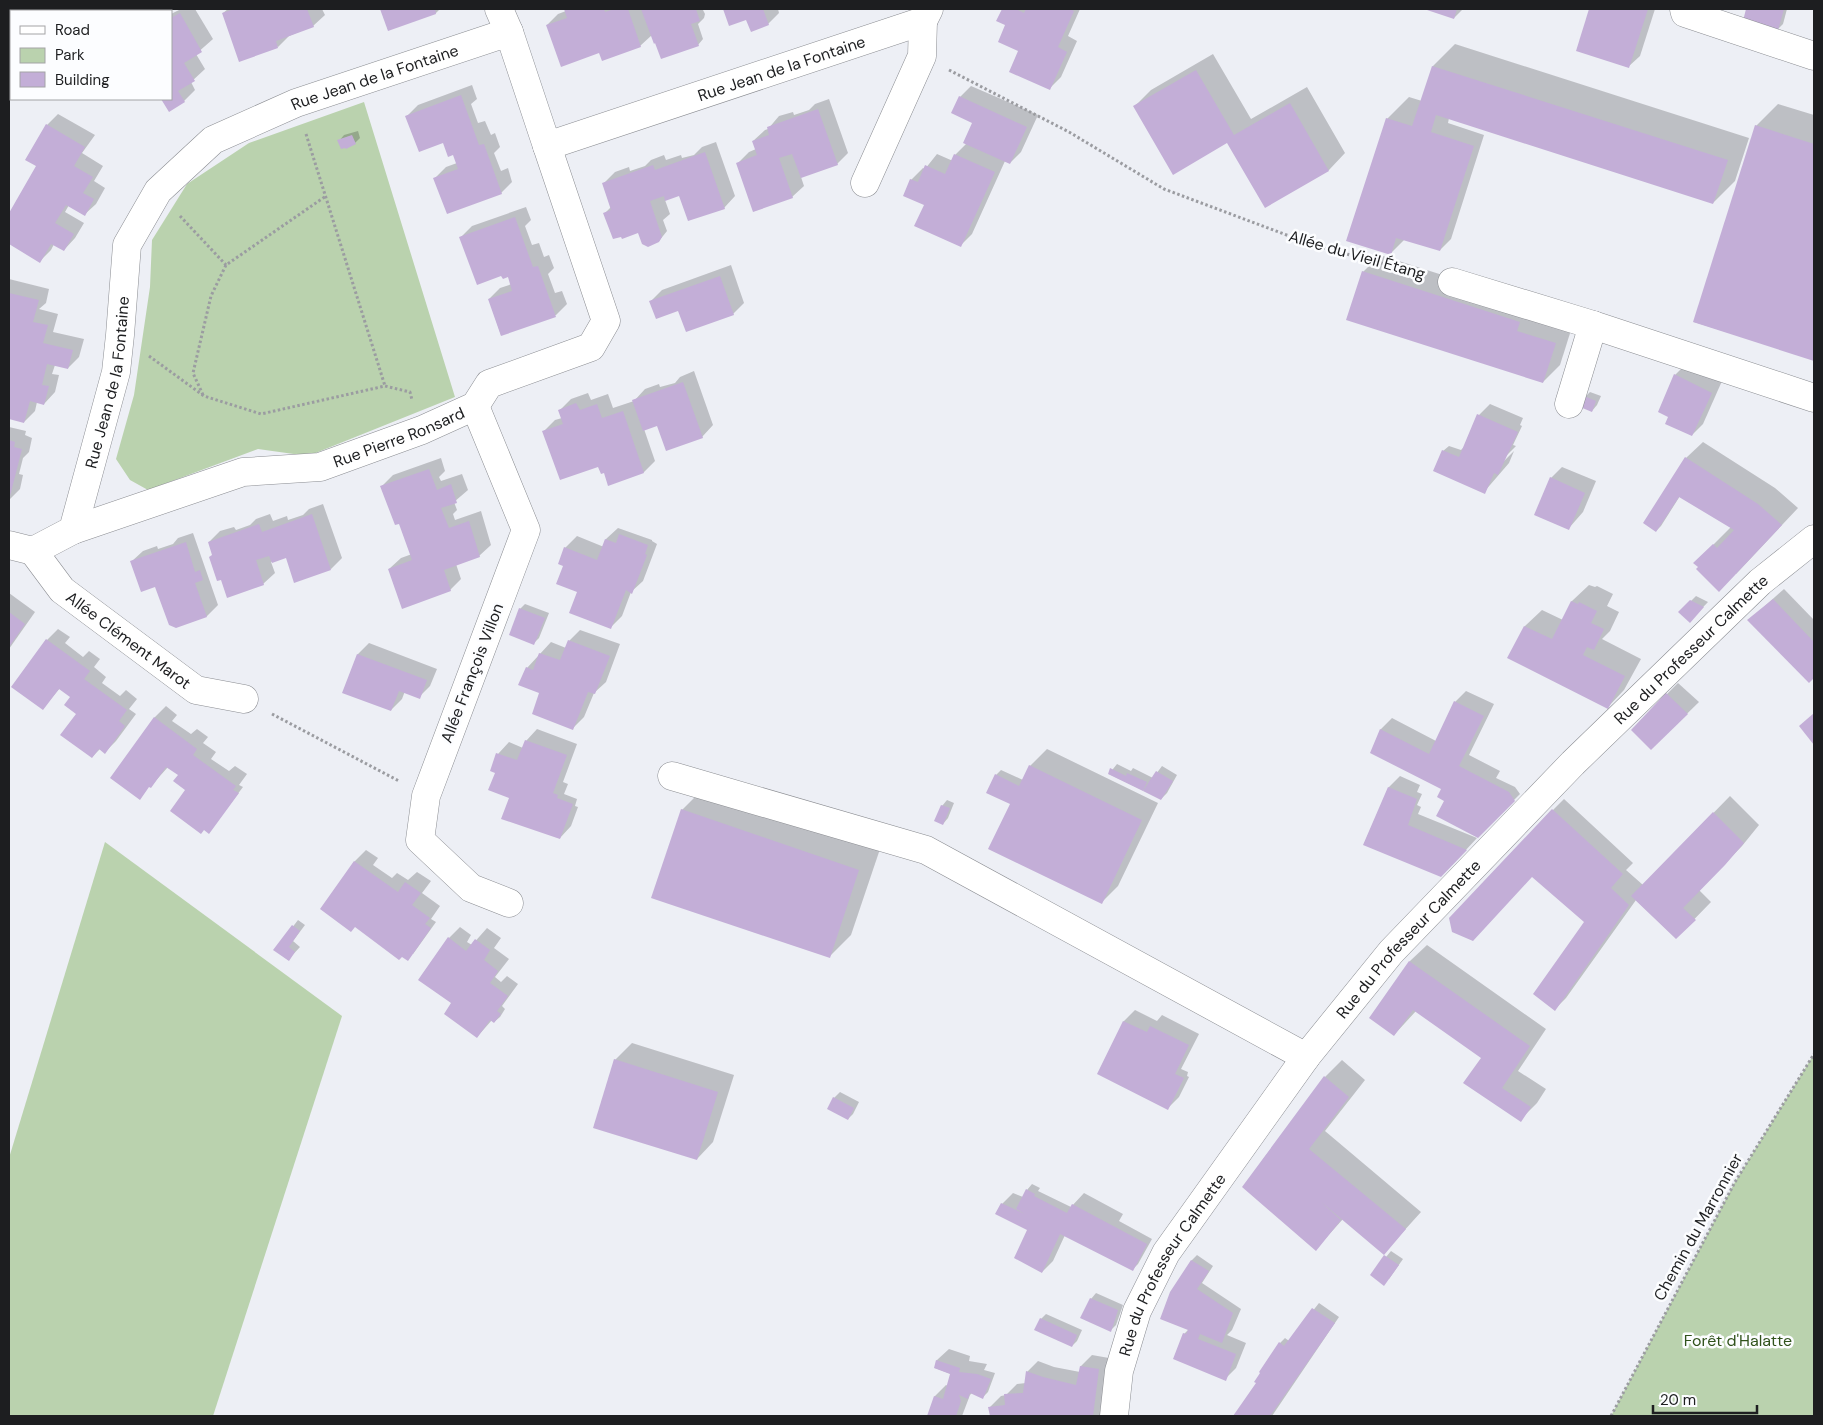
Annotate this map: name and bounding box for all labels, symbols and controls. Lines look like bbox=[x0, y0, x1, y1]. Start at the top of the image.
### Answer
legend bbox=[10, 10, 172, 100]
text: Road bbox=[55, 20, 90, 40]
street label: Rue Jean de la Fontaine bbox=[695, 30, 868, 106]
street label: Rue Jean de la Fontaine bbox=[287, 39, 461, 115]
text: Park bbox=[55, 45, 85, 65]
text: Building bbox=[55, 70, 110, 90]
street label: Allée du Vieil Étang bbox=[1286, 225, 1428, 285]
street label: Rue Jean de la Fontaine bbox=[80, 296, 133, 471]
street label: Rue Pierre Ronsard bbox=[330, 402, 468, 472]
street label: Rue du Professeur Calmette bbox=[1609, 569, 1772, 729]
street label: Allée Clément Marot bbox=[62, 586, 196, 693]
street label: Allée François Villon bbox=[436, 600, 508, 746]
street label: Rue du Professeur Calmette bbox=[1331, 855, 1485, 1023]
street label: Chemin du Marronnier bbox=[1649, 1150, 1747, 1304]
street label: Rue du Professeur Calmette bbox=[1114, 1169, 1230, 1358]
park label: Forêt d'Halatte bbox=[1684, 1330, 1792, 1351]
scale bar bbox=[1653, 1382, 1757, 1414]
text: 20 m bbox=[1660, 1390, 1696, 1410]

